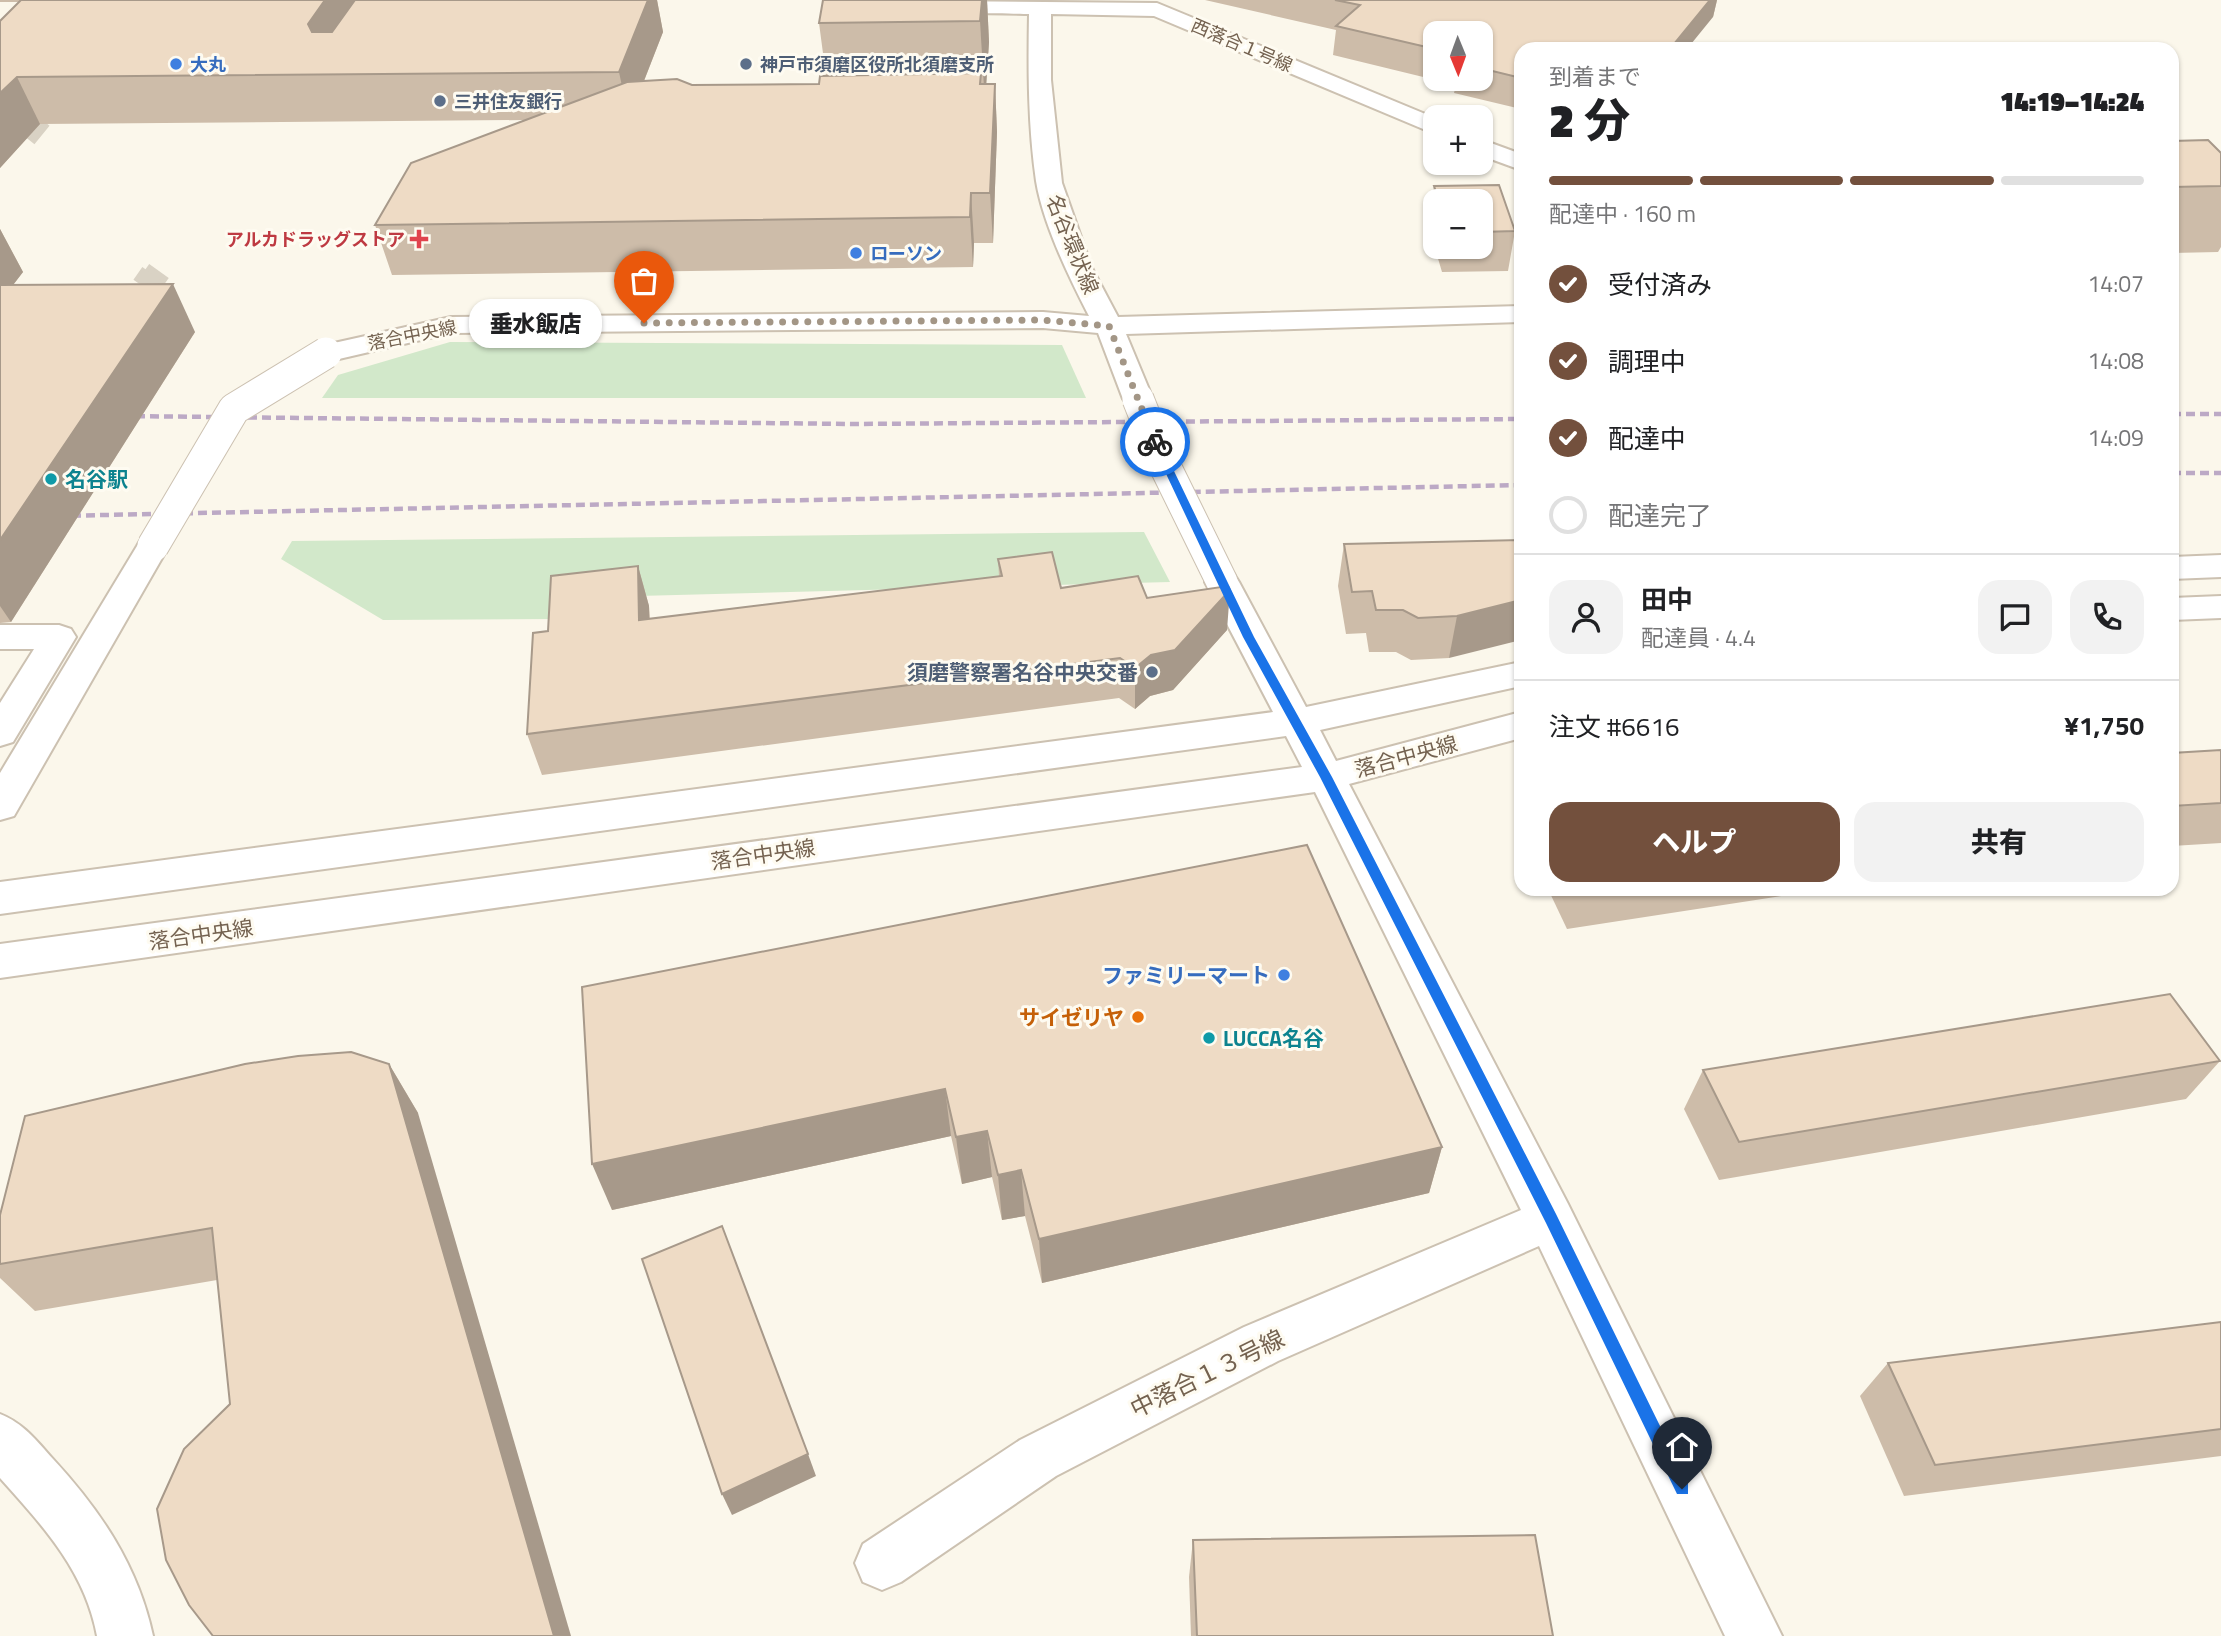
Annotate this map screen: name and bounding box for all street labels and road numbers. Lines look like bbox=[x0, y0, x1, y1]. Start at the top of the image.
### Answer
street label: 西落合１号線 bbox=[1187, 11, 1297, 79]
street label: 名谷環状線 bbox=[1038, 189, 1108, 299]
street label: 落合中央線 bbox=[365, 313, 459, 357]
street label: 落合中央線 bbox=[1351, 727, 1461, 785]
street label: 落合中央線 bbox=[709, 831, 817, 877]
street label: 落合中央線 bbox=[147, 911, 255, 957]
street label: 中落合１３号線 bbox=[1124, 1320, 1290, 1426]

